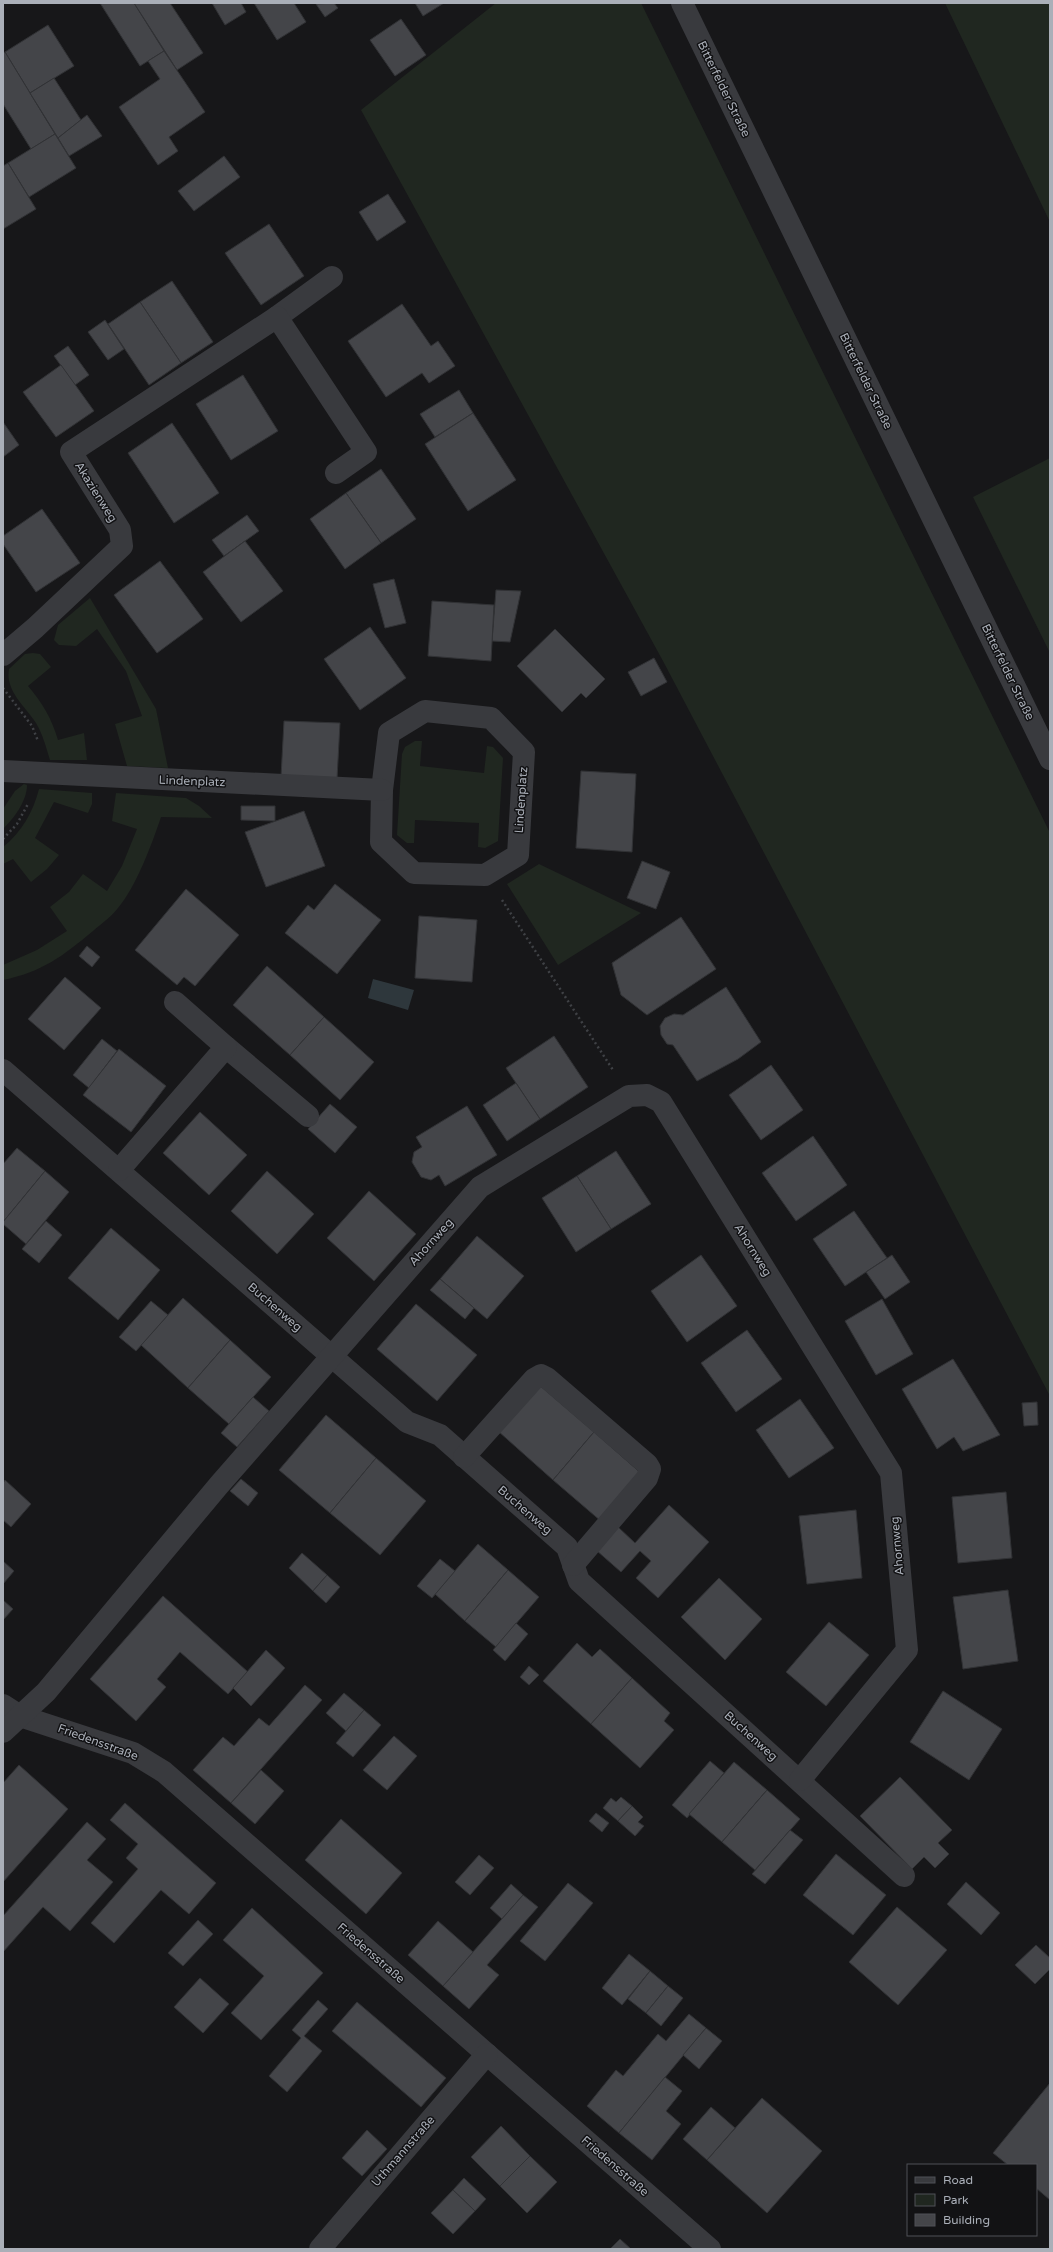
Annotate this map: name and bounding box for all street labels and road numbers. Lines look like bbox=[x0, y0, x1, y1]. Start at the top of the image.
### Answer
street label: Bitterfelder Straße bbox=[695, 39, 753, 139]
street label: Bitterfelder Straße bbox=[837, 331, 895, 431]
street label: Akazienweg bbox=[72, 459, 120, 525]
street label: Bitterfelder Straße bbox=[979, 622, 1037, 722]
street label: Lindenplatz bbox=[512, 766, 530, 834]
street label: Lindenplatz bbox=[158, 773, 226, 789]
street label: Ahornweg bbox=[406, 1215, 456, 1269]
street label: Ahornweg bbox=[731, 1221, 775, 1279]
street label: Buchenweg bbox=[245, 1280, 305, 1334]
street label: Buchenweg bbox=[495, 1483, 555, 1537]
street label: Ahornweg bbox=[887, 1516, 907, 1576]
street label: Buchenweg bbox=[721, 1708, 781, 1764]
street label: Friedensstraße bbox=[56, 1721, 140, 1763]
street label: Friedensstraße bbox=[335, 1920, 408, 1986]
street label: Uthmannstraße bbox=[369, 2113, 438, 2189]
street label: Friedensstraße bbox=[579, 2133, 652, 2199]

